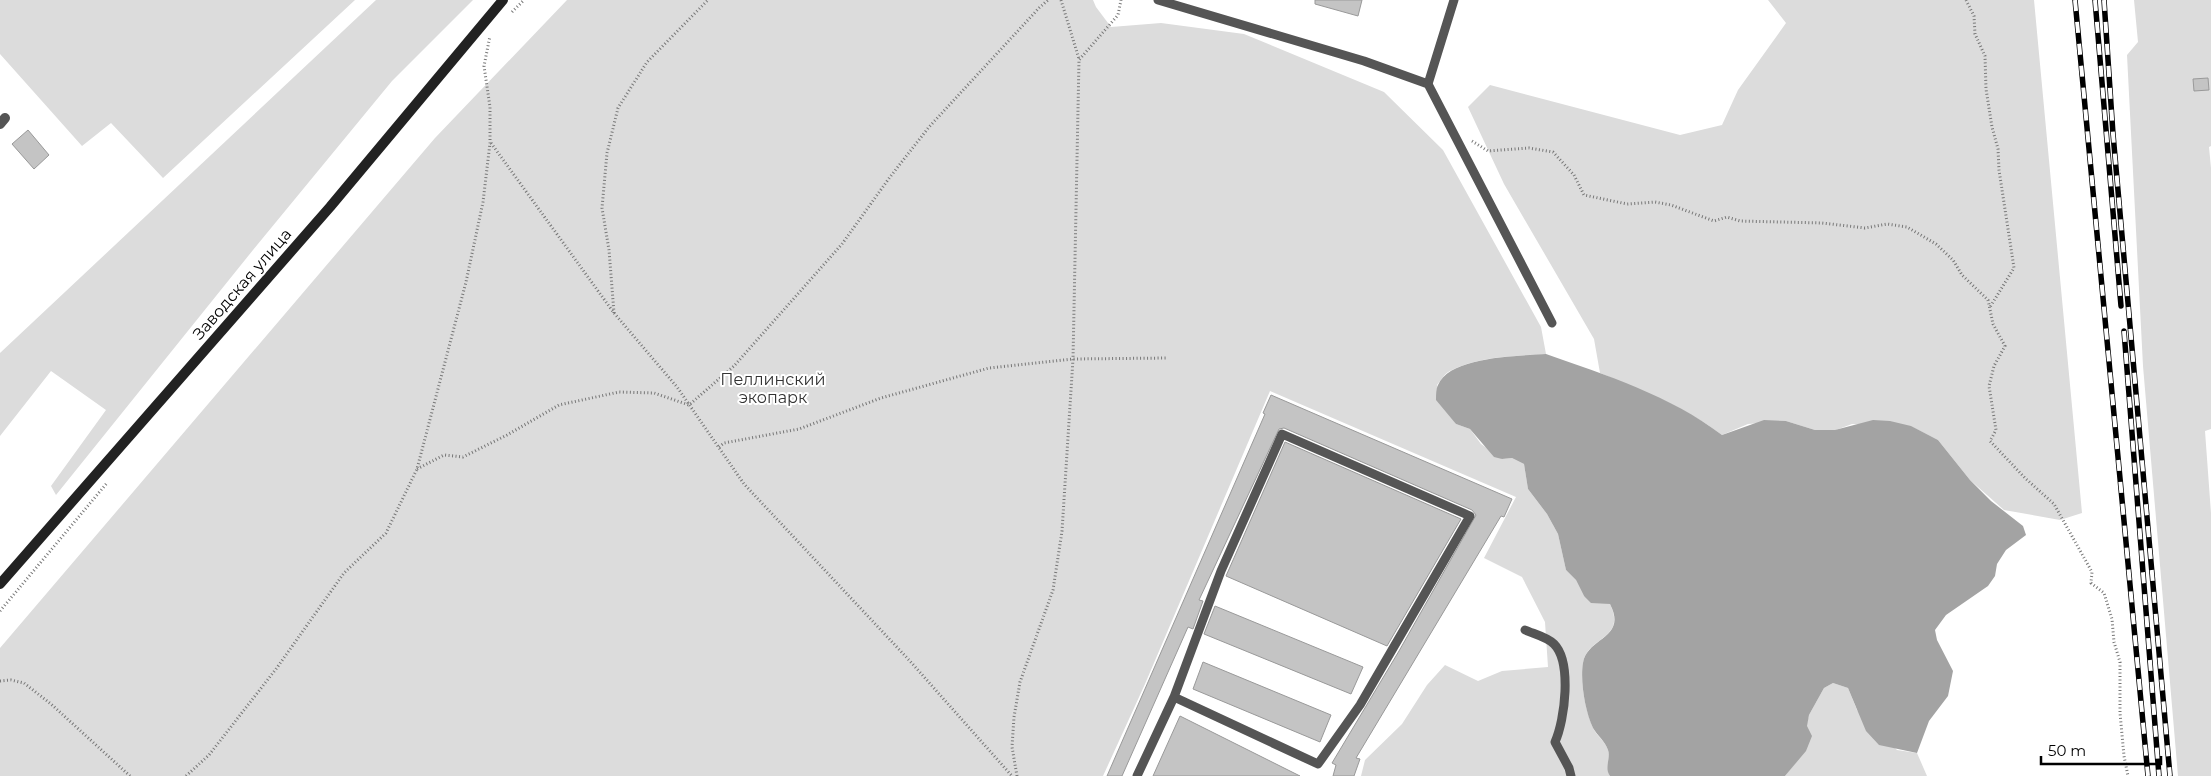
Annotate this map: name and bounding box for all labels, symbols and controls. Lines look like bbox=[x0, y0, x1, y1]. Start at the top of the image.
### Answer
street label: Заводская улица bbox=[189, 225, 295, 343]
park label: Пеллинский экопарк bbox=[720, 370, 826, 407]
scale bar bbox=[2041, 734, 2161, 766]
text: 50 m bbox=[2048, 741, 2086, 760]

